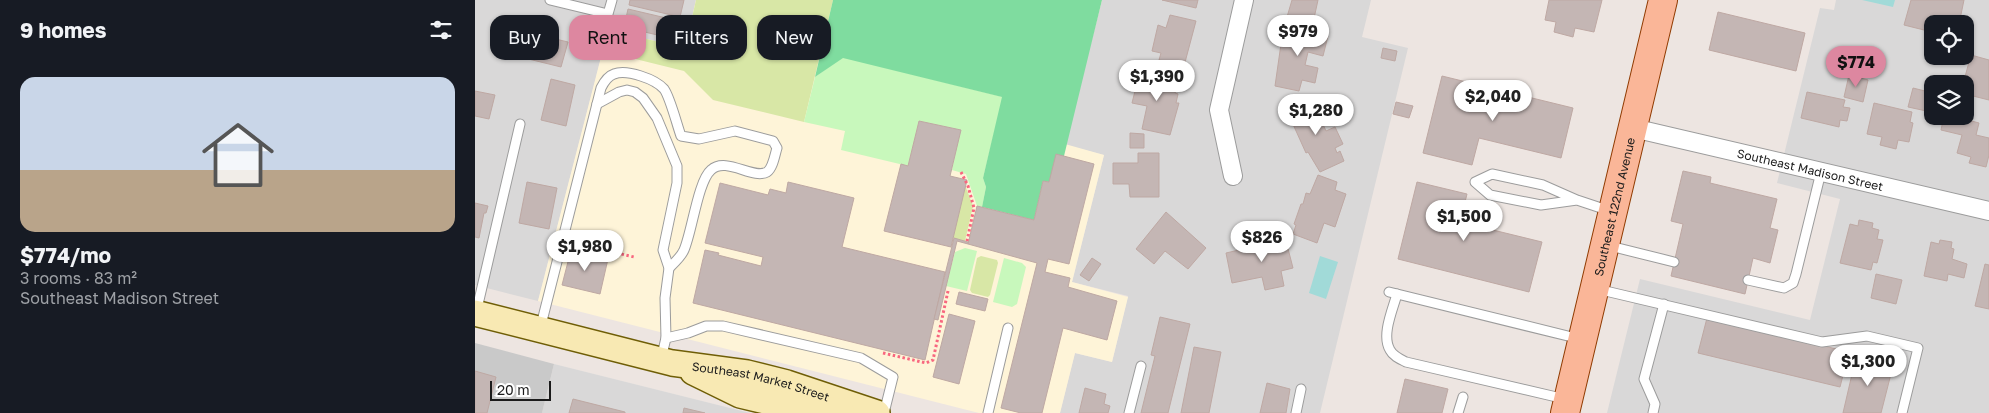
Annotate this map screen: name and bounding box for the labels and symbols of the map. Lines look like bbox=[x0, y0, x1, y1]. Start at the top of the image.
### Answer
pin: $979 bbox=[1268, 15, 1328, 57]
pin: $774 bbox=[1826, 46, 1886, 88]
pin: $1,390 bbox=[1116, 59, 1198, 102]
pin: $2,040 bbox=[1452, 80, 1534, 122]
pin: $1,280 bbox=[1275, 94, 1357, 136]
street label: Southeast 122nd Avenue bbox=[1590, 136, 1638, 278]
street label: Southeast Madison Street bbox=[1736, 145, 1885, 194]
pin: $1,500 bbox=[1423, 200, 1505, 242]
pin: $826 bbox=[1232, 220, 1292, 263]
pin: $1,980 bbox=[544, 230, 626, 272]
pin: $1,300 bbox=[1827, 344, 1909, 387]
street label: Southeast Market Street bbox=[691, 358, 832, 404]
scale bar bbox=[490, 378, 551, 401]

